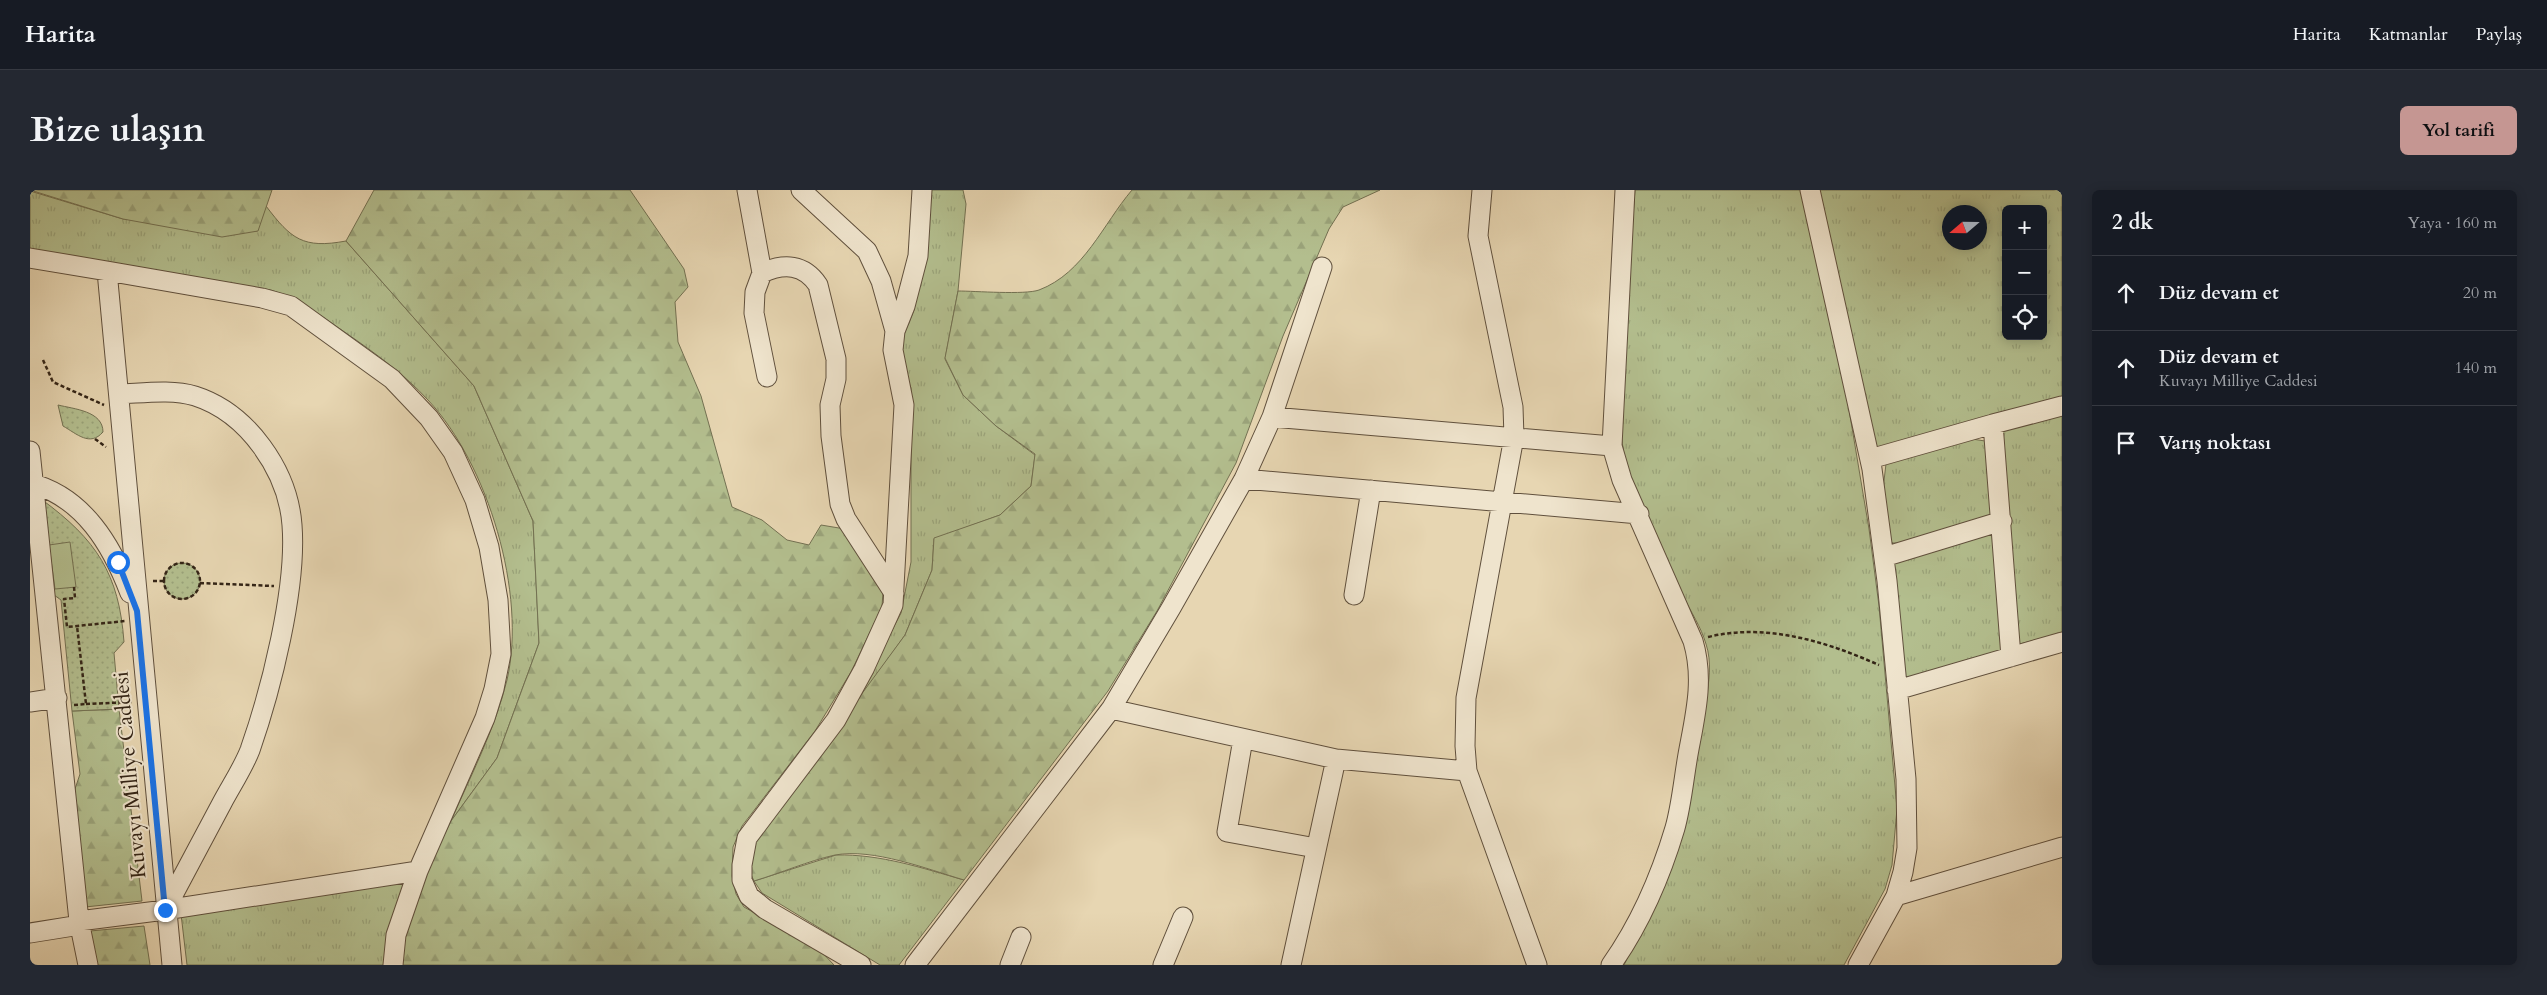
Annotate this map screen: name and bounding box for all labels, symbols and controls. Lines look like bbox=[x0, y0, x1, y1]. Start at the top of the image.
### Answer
text: Harita bbox=[25, 18, 96, 51]
text: Harita bbox=[2293, 22, 2341, 47]
text: Katmanlar bbox=[2369, 22, 2448, 47]
text: Paylaş bbox=[2476, 22, 2522, 47]
text: Bize ulaşın bbox=[30, 106, 205, 154]
button: Yol tarifi bbox=[2400, 106, 2517, 155]
north arrow bbox=[1942, 205, 1987, 250]
map controls bbox=[2002, 205, 2047, 340]
button: + bbox=[2002, 205, 2047, 250]
text: 2 dk bbox=[2112, 208, 2153, 237]
text: Yaya · 160 m bbox=[2408, 212, 2497, 234]
button: − bbox=[2002, 250, 2047, 295]
icon: ahead bbox=[2112, 279, 2140, 307]
text: Düz devam et bbox=[2159, 280, 2279, 306]
text: 20 m bbox=[2463, 282, 2497, 304]
button: locate bbox=[2002, 295, 2047, 340]
text: Düz devam et bbox=[2159, 344, 2279, 370]
icon: ahead bbox=[2112, 354, 2140, 382]
text: 140 m bbox=[2455, 357, 2497, 379]
text: Kuvayı Milliye Caddesi bbox=[2159, 370, 2317, 392]
icon: arrive bbox=[2112, 429, 2140, 457]
text: Varış noktası bbox=[2159, 430, 2271, 456]
route start bbox=[107, 551, 130, 574]
street label: Kuvayı Milliye Caddesi bbox=[106, 670, 154, 880]
route end bbox=[154, 899, 177, 922]

